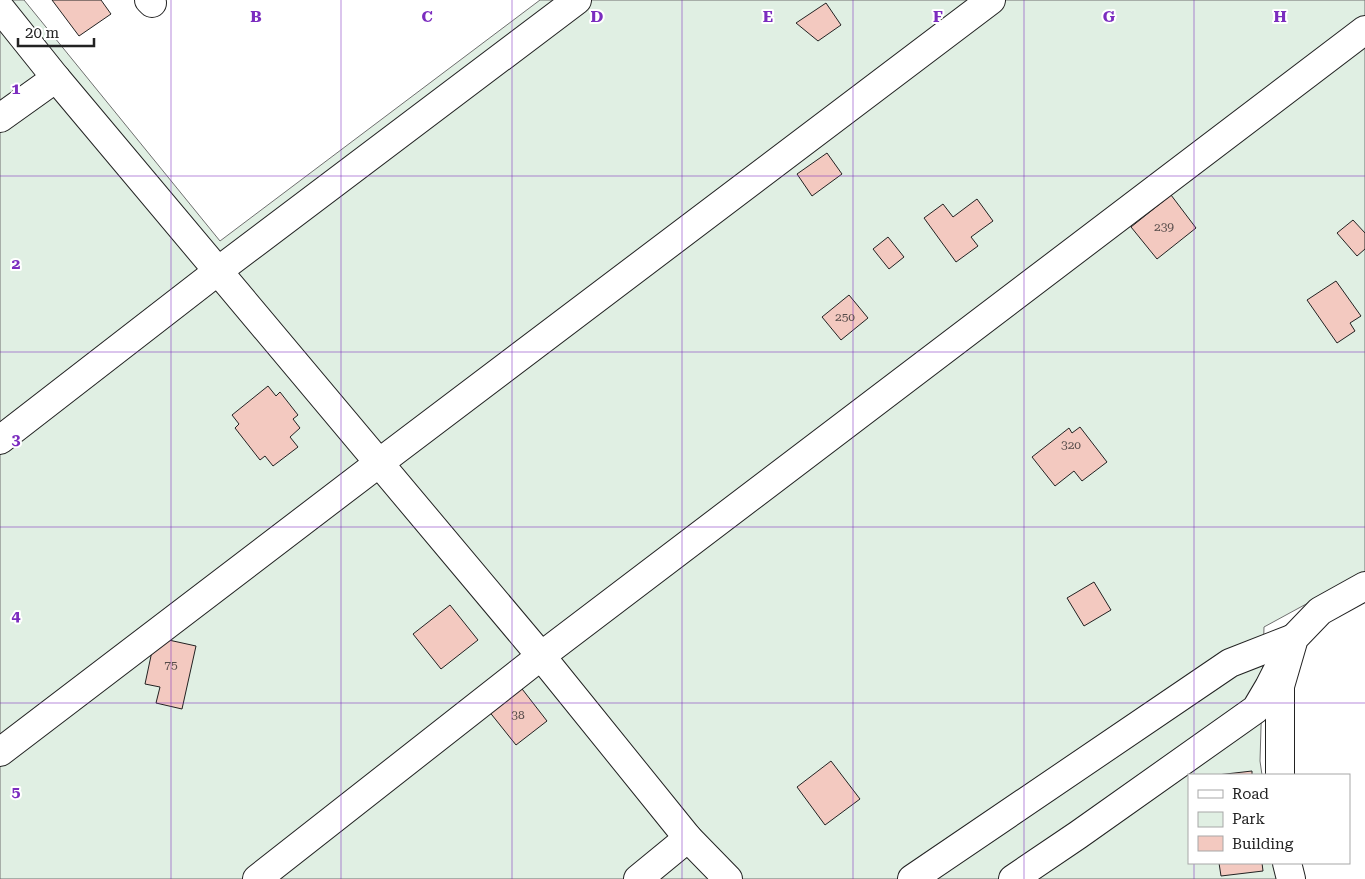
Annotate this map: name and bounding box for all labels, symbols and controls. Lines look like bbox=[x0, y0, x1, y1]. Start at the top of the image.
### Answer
text: B bbox=[250, 7, 262, 26]
text: C bbox=[421, 7, 433, 26]
text: D bbox=[591, 7, 604, 26]
text: E bbox=[763, 7, 773, 26]
text: F bbox=[933, 7, 943, 26]
text: G bbox=[1103, 7, 1116, 26]
text: H bbox=[1273, 7, 1287, 26]
scale bar bbox=[18, 15, 94, 47]
text: 20 m bbox=[25, 24, 60, 42]
text: 1 bbox=[12, 79, 21, 98]
house number: 239 bbox=[1154, 220, 1174, 234]
text: 2 bbox=[12, 254, 21, 273]
house number: 250 bbox=[835, 310, 855, 324]
text: 3 bbox=[12, 430, 21, 449]
house number: 320 bbox=[1061, 438, 1081, 452]
text: 4 bbox=[12, 606, 21, 625]
house number: 75 bbox=[164, 658, 178, 672]
house number: 38 bbox=[511, 708, 525, 722]
legend bbox=[1188, 774, 1350, 864]
text: 5 bbox=[12, 782, 21, 801]
text: Road bbox=[1232, 785, 1269, 803]
text: Park bbox=[1232, 810, 1266, 828]
text: Building bbox=[1232, 835, 1294, 853]

